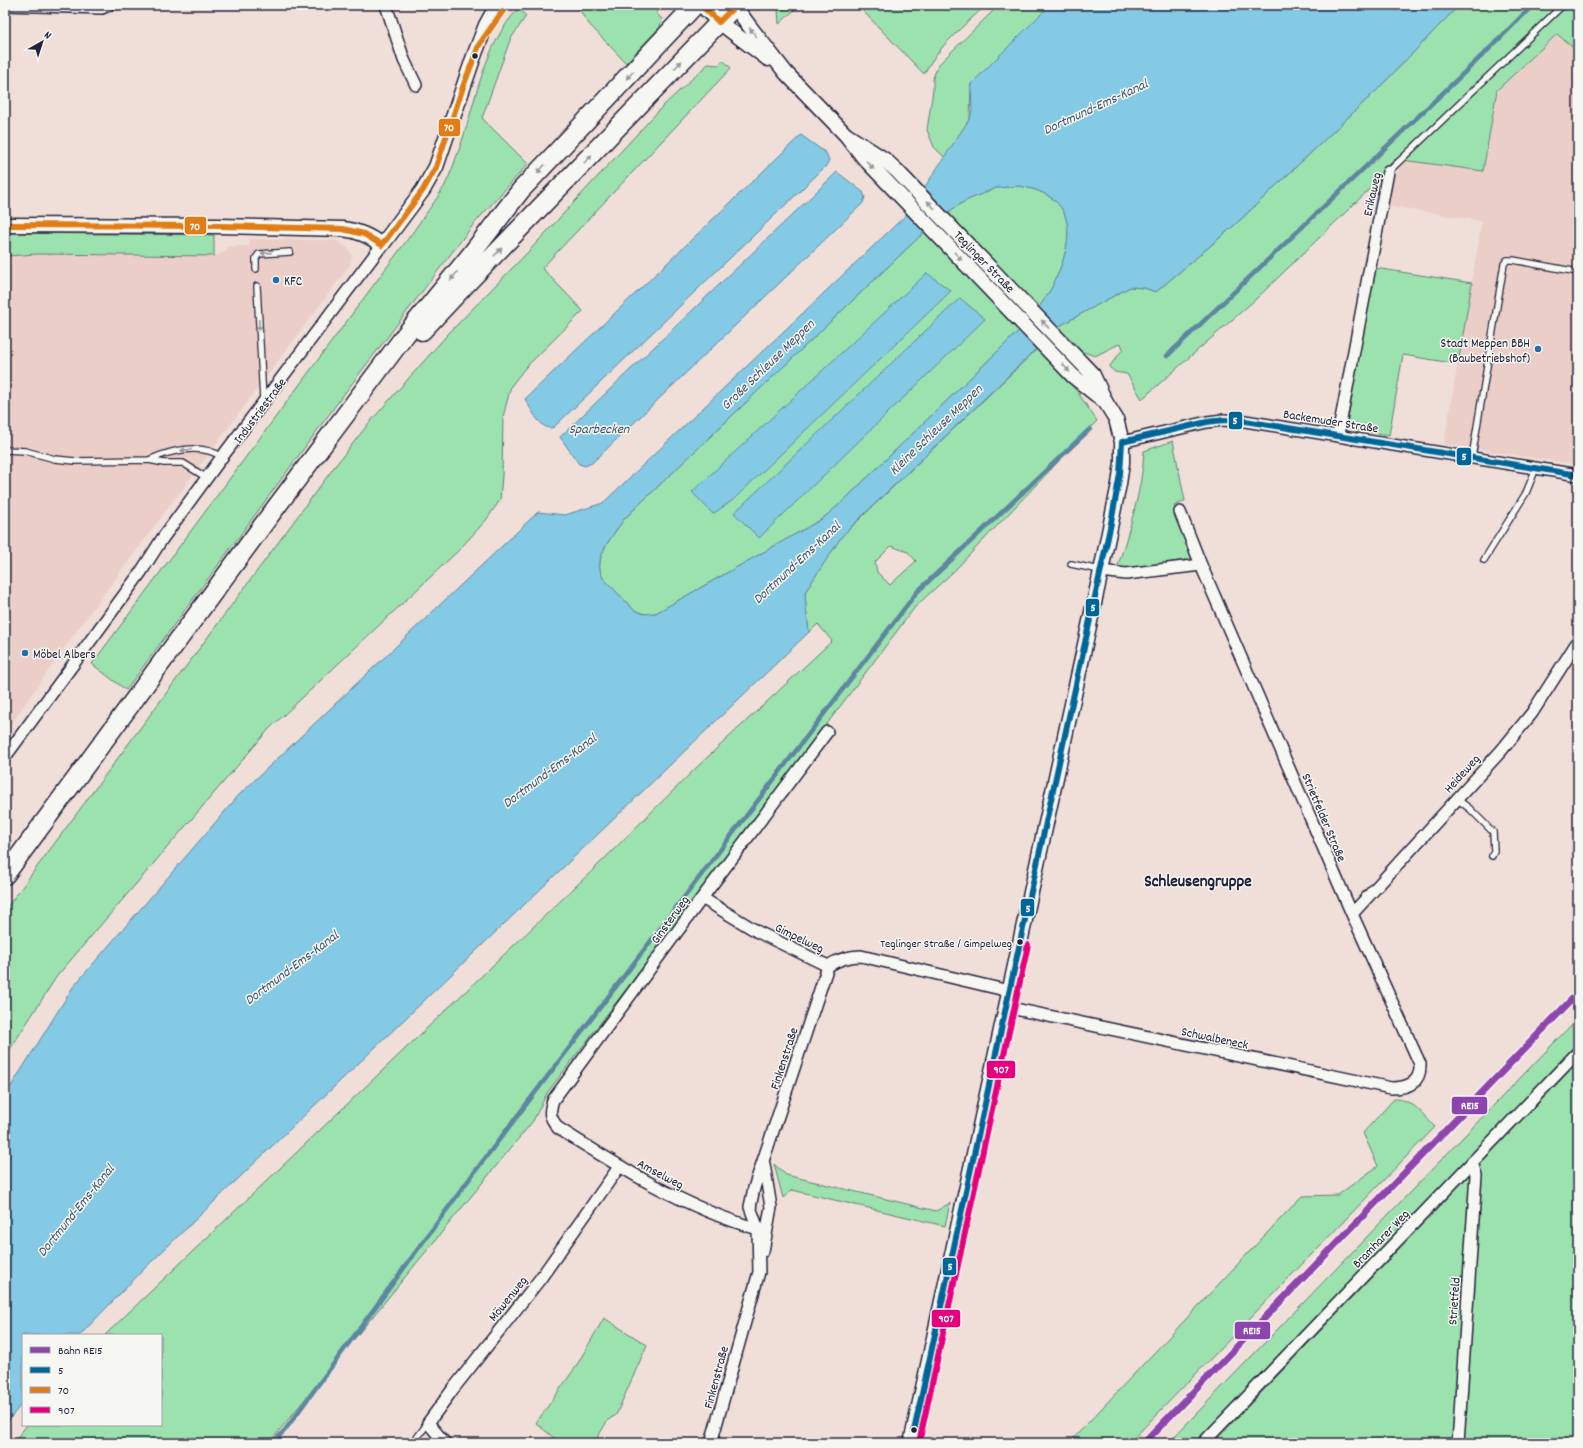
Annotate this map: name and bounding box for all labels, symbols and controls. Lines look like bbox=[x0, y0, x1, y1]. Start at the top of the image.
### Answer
north arrow bbox=[22, 22, 62, 62]
one-way arrow bbox=[749, 26, 757, 37]
text: N bbox=[40, 28, 55, 44]
unlabelled marker bbox=[470, 51, 480, 61]
one-way arrow bbox=[673, 60, 683, 70]
one-way arrow bbox=[625, 70, 635, 80]
water label: Dortmund-Ems-Kanal bbox=[1040, 74, 1153, 141]
line badge: 70 bbox=[438, 118, 461, 137]
text: 70 bbox=[444, 121, 454, 137]
one-way arrow bbox=[583, 154, 593, 164]
one-way arrow bbox=[866, 160, 875, 170]
one-way arrow bbox=[536, 164, 545, 174]
street label: Erikaweg bbox=[1359, 171, 1388, 218]
one-way arrow bbox=[926, 200, 936, 210]
line badge: 70 bbox=[184, 216, 207, 235]
text: 70 bbox=[190, 220, 200, 236]
street label: Teglinger Straße bbox=[948, 227, 1018, 299]
one-way arrow bbox=[493, 247, 502, 257]
one-way arrow bbox=[260, 249, 272, 256]
one-way arrow bbox=[953, 251, 963, 261]
one-way arrow bbox=[449, 270, 458, 281]
place label: KFC bbox=[284, 273, 303, 292]
marker: KFC bbox=[271, 275, 281, 285]
water label: Große Schleuse Meppen bbox=[717, 315, 820, 416]
one-way arrow bbox=[256, 319, 263, 331]
one-way arrow bbox=[1040, 319, 1049, 329]
place label: Stadt Meppen BBH (Baubetriebshof) bbox=[1440, 335, 1530, 369]
marker: Stadt Meppen BBH (Baubetriebshof) bbox=[1533, 344, 1543, 354]
one-way arrow bbox=[1061, 364, 1070, 373]
street label: Industriestraße bbox=[230, 374, 292, 448]
water label: Kleine Schleuse Meppen bbox=[885, 380, 988, 480]
street label: Backemuder Straße bbox=[1282, 406, 1380, 439]
line badge: 5 bbox=[1228, 411, 1243, 430]
text: 5 bbox=[1232, 414, 1238, 430]
water label: Sparbecken bbox=[569, 420, 630, 440]
one-way arrow bbox=[180, 447, 192, 454]
line badge: 5 bbox=[1456, 447, 1472, 466]
text: 5 bbox=[1461, 450, 1467, 466]
water label: Dortmund-Ems-Kanal bbox=[749, 516, 847, 609]
line badge: 5 bbox=[1085, 598, 1100, 617]
text: 5 bbox=[1090, 601, 1096, 617]
place label: Möbel Albers bbox=[33, 646, 96, 665]
marker: Möbel Albers bbox=[20, 648, 30, 658]
water label: Dortmund-Ems-Kanal bbox=[499, 729, 603, 814]
street label: Heideweg bbox=[1440, 751, 1486, 798]
street label: Strietfelder Straße bbox=[1295, 771, 1350, 865]
district label: Schleusengruppe bbox=[1144, 871, 1252, 895]
street label: Ginsterweg bbox=[647, 892, 695, 949]
line badge: 5 bbox=[1020, 898, 1035, 917]
text: 5 bbox=[1025, 902, 1031, 918]
street label: Gimpelweg bbox=[771, 919, 827, 959]
water label: Dortmund-Ems-Kanal bbox=[241, 926, 345, 1011]
place label: Teglinger Straße / Gimpelweg bbox=[880, 936, 1012, 953]
marker: Teglinger Straße / Gimpelweg bbox=[1015, 937, 1025, 947]
street label: Schwalbeneck bbox=[1179, 1023, 1250, 1056]
street label: Finkenstraße bbox=[766, 1025, 804, 1092]
line badge: 907 bbox=[986, 1060, 1016, 1079]
text: 907 bbox=[993, 1063, 1009, 1079]
line badge: RE15 bbox=[1451, 1096, 1488, 1115]
text: RE15 bbox=[1461, 1099, 1479, 1115]
street label: Amselweg bbox=[633, 1155, 687, 1195]
water label: Dortmund-Ems-Kanal bbox=[33, 1160, 121, 1262]
street label: Bramharer Weg bbox=[1349, 1206, 1415, 1273]
line badge: 5 bbox=[942, 1257, 957, 1276]
text: 5 bbox=[947, 1260, 953, 1276]
street label: Möwenweg bbox=[485, 1273, 533, 1326]
street label: Strietfeld bbox=[1444, 1277, 1467, 1326]
line badge: 907 bbox=[931, 1309, 961, 1328]
text: 907 bbox=[938, 1312, 954, 1328]
line badge: RE15 bbox=[1234, 1321, 1271, 1340]
text: RE15 bbox=[1243, 1324, 1261, 1340]
legend bbox=[22, 1334, 162, 1426]
text: Bahn RE15 bbox=[58, 1343, 103, 1360]
street label: Finkenstraße bbox=[700, 1344, 735, 1411]
text: 5 bbox=[58, 1363, 64, 1380]
text: 70 bbox=[58, 1383, 69, 1400]
text: 907 bbox=[58, 1403, 75, 1420]
unlabelled marker bbox=[909, 1425, 919, 1435]

